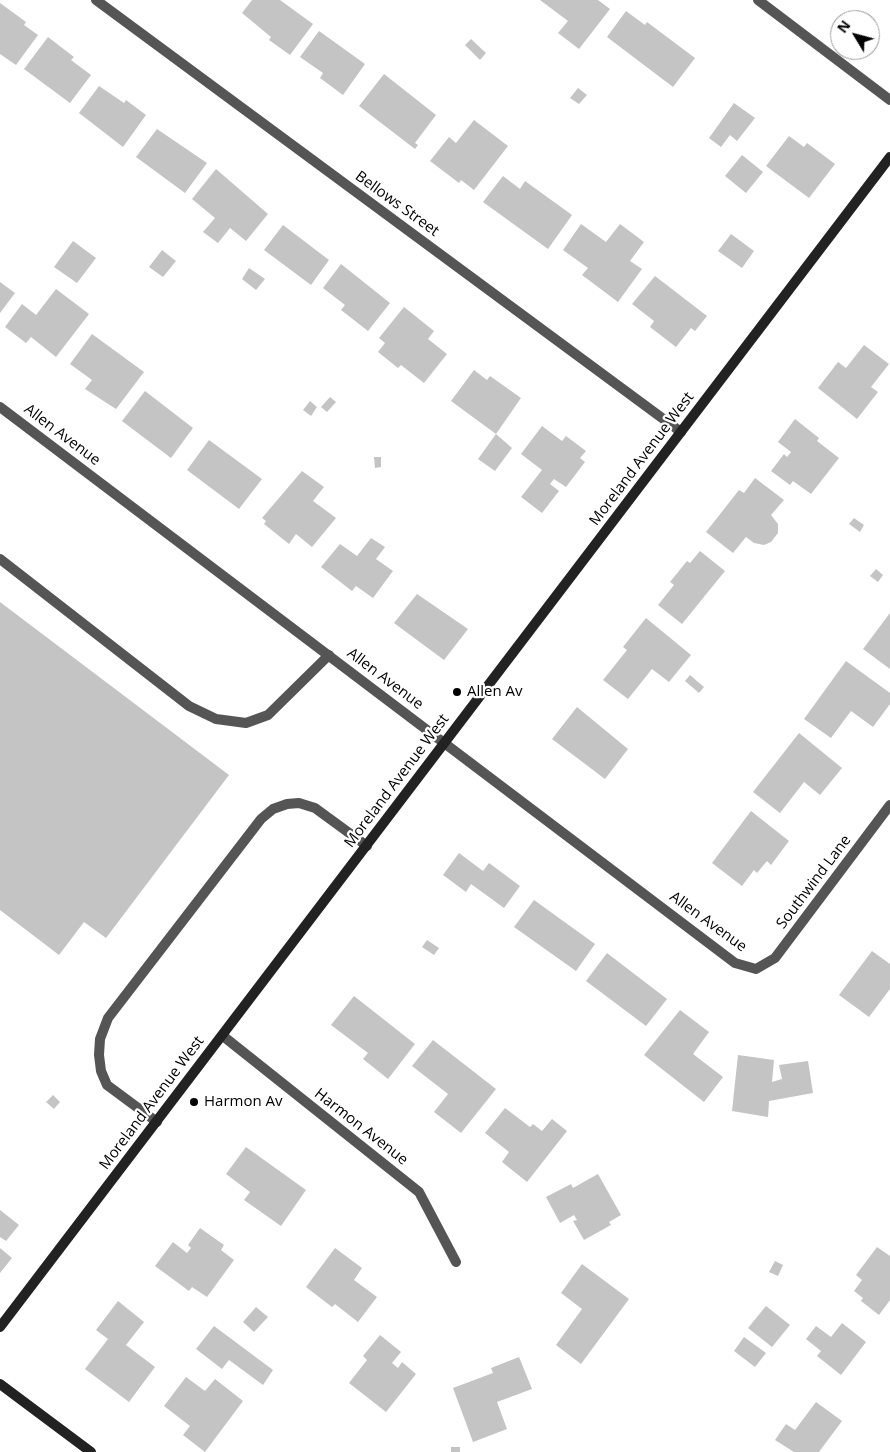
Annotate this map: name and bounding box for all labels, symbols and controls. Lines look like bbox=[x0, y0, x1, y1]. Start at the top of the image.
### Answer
north arrow bbox=[830, 10, 880, 60]
text: N bbox=[832, 16, 854, 37]
street label: Bellows Street bbox=[352, 168, 442, 240]
street label: Moreland Avenue West bbox=[586, 389, 698, 529]
street label: Allen Avenue bbox=[20, 400, 104, 470]
street label: Allen Avenue bbox=[343, 644, 427, 714]
place label: Allen Av bbox=[467, 683, 523, 701]
marker: Allen Av bbox=[451, 686, 463, 698]
street label: Moreland Avenue West bbox=[341, 711, 453, 851]
street label: Southwind Lane bbox=[773, 832, 855, 932]
street label: Allen Avenue bbox=[666, 888, 750, 956]
street label: Moreland Avenue West bbox=[96, 1033, 208, 1173]
street label: Harmon Avenue bbox=[311, 1085, 411, 1169]
place label: Harmon Av bbox=[204, 1093, 283, 1111]
marker: Harmon Av bbox=[188, 1096, 200, 1108]

